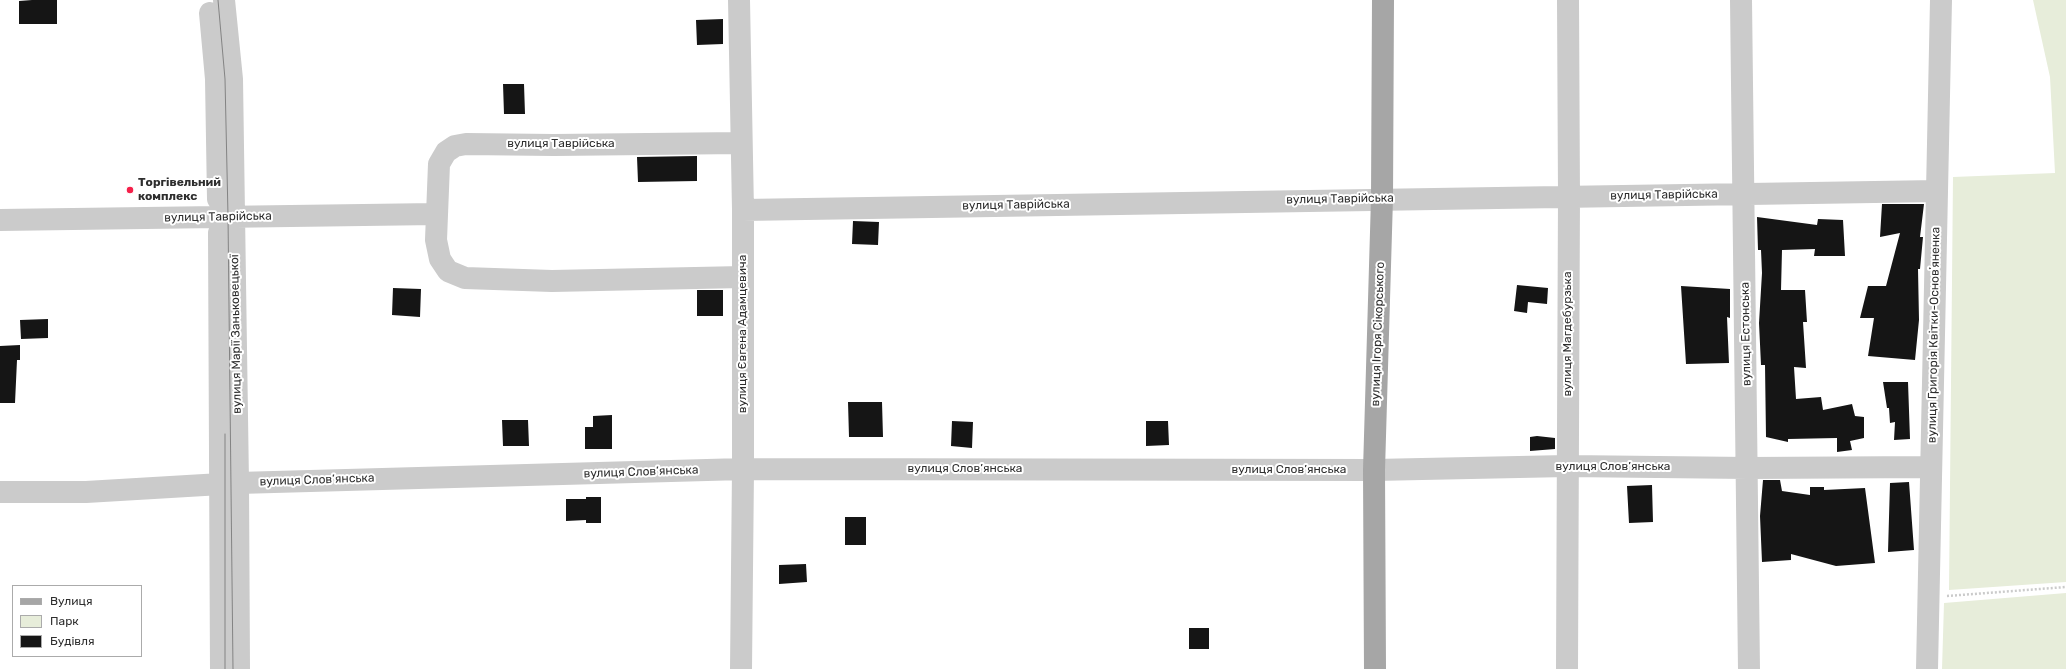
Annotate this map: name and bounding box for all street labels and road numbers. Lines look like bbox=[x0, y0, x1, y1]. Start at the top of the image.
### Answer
street label: вулиця Таврійська bbox=[507, 137, 615, 151]
street label: вулиця Таврійська bbox=[1610, 187, 1718, 203]
street label: вулиця Таврійська bbox=[1286, 191, 1394, 207]
street label: вулиця Таврійська bbox=[962, 197, 1070, 213]
street label: вулиця Таврійська bbox=[164, 209, 272, 225]
street label: вулиця Григорія Квітки-Основʼяненка bbox=[1925, 227, 1943, 443]
street label: вулиця Марії Заньковецької bbox=[227, 254, 245, 414]
street label: вулиця Євгена Адамцевича bbox=[736, 255, 750, 413]
street label: вулиця Ігоря Сікорського bbox=[1368, 261, 1388, 407]
street label: вулиця Магдебурзька bbox=[1561, 271, 1575, 397]
street label: вулиця Естонська bbox=[1738, 282, 1754, 386]
street label: вулиця Слов’янська bbox=[1556, 460, 1670, 474]
street label: вулиця Слов’янська bbox=[908, 462, 1022, 476]
street label: вулиця Слов’янська bbox=[583, 463, 699, 481]
street label: вулиця Слов’янська bbox=[1232, 463, 1346, 477]
street label: вулиця Слов’янська bbox=[259, 471, 375, 489]

